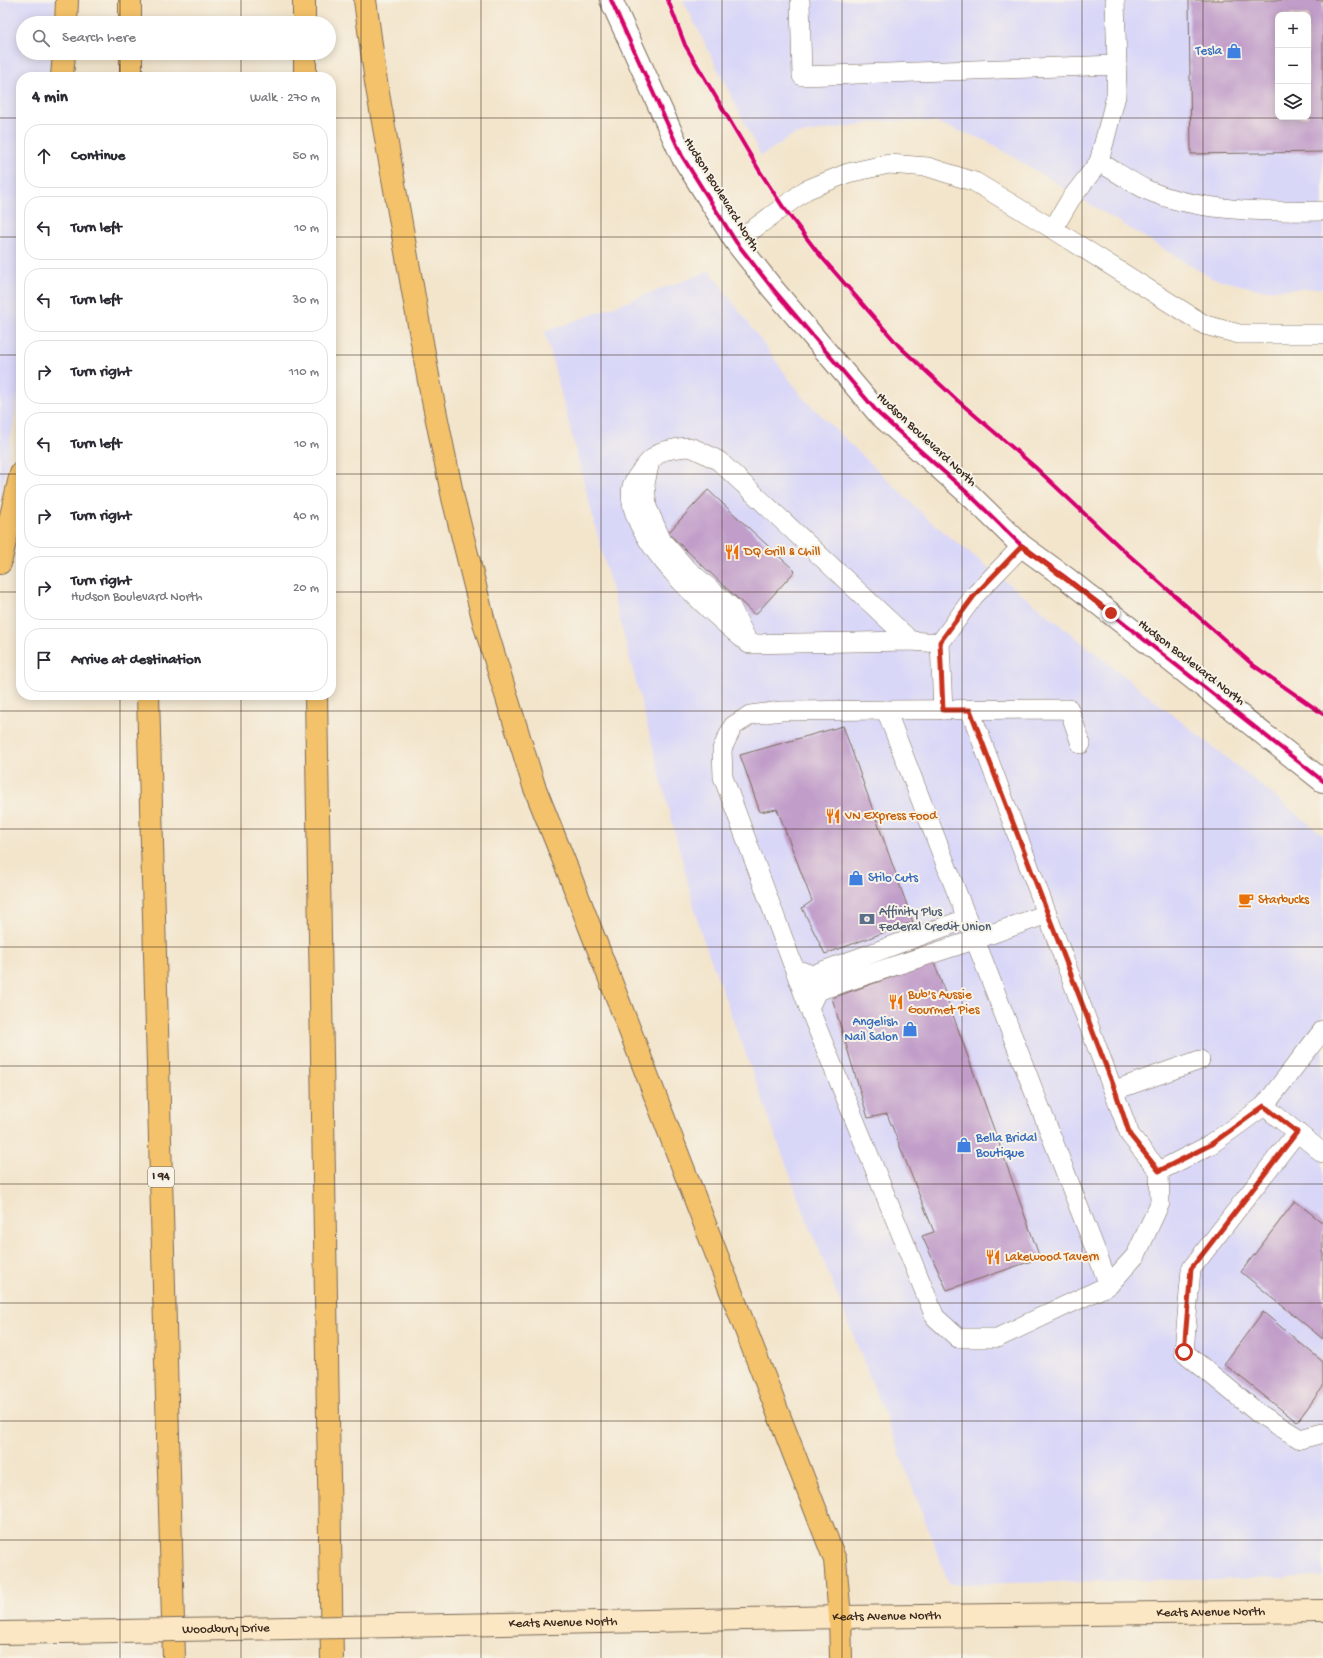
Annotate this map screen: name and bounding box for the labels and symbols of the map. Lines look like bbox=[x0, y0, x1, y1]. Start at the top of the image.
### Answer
shop icon: Tesla bbox=[1225, 42, 1243, 60]
place label: Tesla bbox=[1194, 44, 1223, 59]
street label: Hudson Boulevard North bbox=[680, 135, 762, 255]
street label: Hudson Boulevard North bbox=[873, 390, 979, 490]
restaurant icon: DQ Grill & Chill bbox=[723, 543, 741, 561]
place label: DQ Grill & Chill bbox=[743, 545, 820, 560]
route end bbox=[1102, 604, 1120, 622]
street label: Hudson Boulevard North bbox=[1135, 617, 1247, 709]
restaurant icon: VN Express Food bbox=[824, 807, 842, 825]
place label: VN Express Food bbox=[844, 809, 938, 824]
shop icon: Stilo Cuts bbox=[847, 869, 865, 887]
place label: Stilo Cuts bbox=[868, 871, 919, 886]
cafe icon: Starbucks bbox=[1237, 891, 1255, 909]
place label: Starbucks bbox=[1258, 893, 1310, 908]
place label: Affinity Plus Federal Credit Union bbox=[878, 905, 992, 935]
bank icon: Affinity Plus Federal Credit Union bbox=[858, 910, 876, 928]
place label: Bub's Aussie Gourmet Pies bbox=[907, 988, 981, 1018]
restaurant icon: Bub's Aussie Gourmet Pies bbox=[887, 993, 905, 1011]
place label: Angelish Nail Salon bbox=[845, 1015, 899, 1045]
shop icon: Angelish Nail Salon bbox=[901, 1020, 919, 1038]
place label: Bella Bridal Boutique bbox=[975, 1131, 1037, 1161]
shop icon: Bella Bridal Boutique bbox=[955, 1136, 973, 1154]
road number: I 94 bbox=[148, 1167, 174, 1187]
restaurant icon: Lakewood Tavern bbox=[984, 1248, 1002, 1266]
place label: Lakewood Tavern bbox=[1005, 1250, 1100, 1265]
route start bbox=[1175, 1343, 1193, 1361]
street label: Keats Avenue North bbox=[1156, 1604, 1265, 1621]
street label: Keats Avenue North bbox=[832, 1608, 941, 1625]
street label: Keats Avenue North bbox=[508, 1614, 617, 1631]
street label: Woodbury Drive bbox=[182, 1621, 270, 1637]

